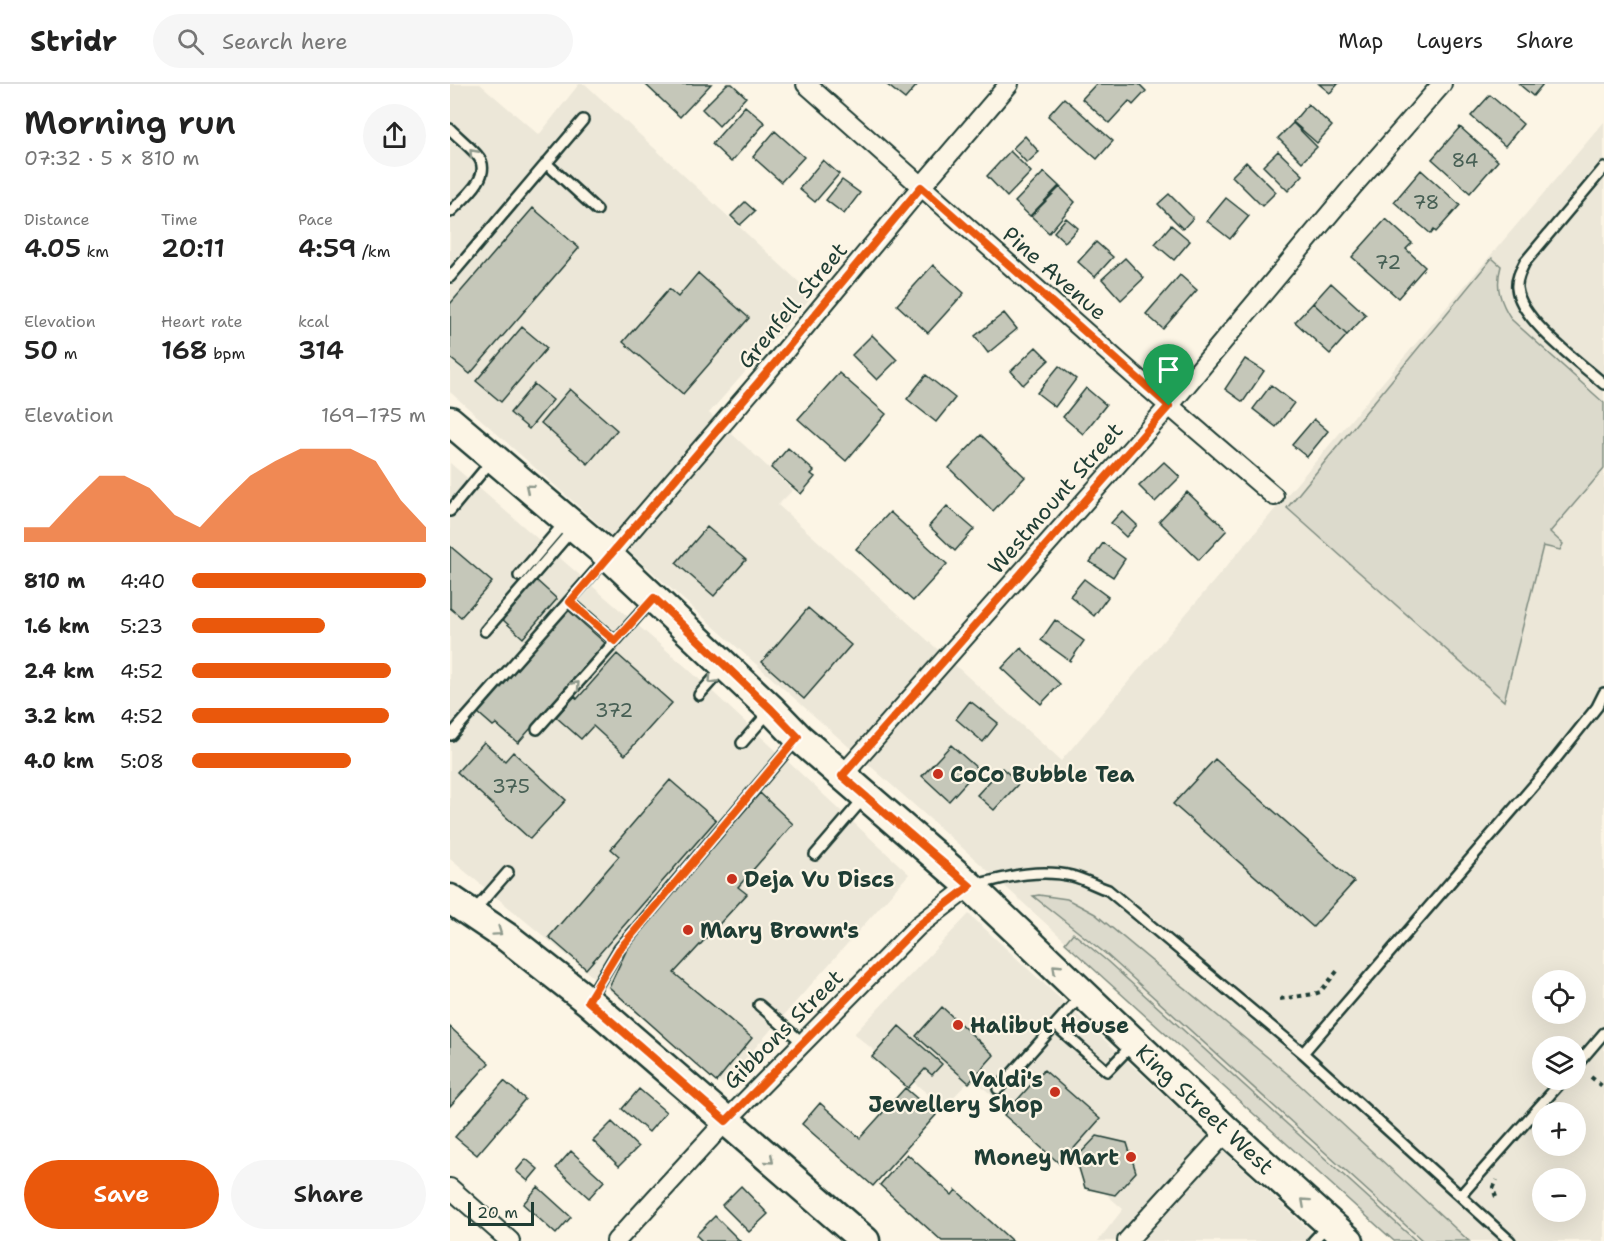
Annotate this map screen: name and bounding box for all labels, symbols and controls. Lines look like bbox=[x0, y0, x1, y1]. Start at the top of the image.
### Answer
search box bbox=[153, 14, 573, 68]
text: Stridr bbox=[30, 22, 117, 60]
icon: search bbox=[174, 25, 207, 58]
text: Search here bbox=[222, 27, 348, 56]
text: Map bbox=[1338, 27, 1383, 55]
text: Layers bbox=[1416, 27, 1483, 55]
text: Share bbox=[1516, 27, 1574, 55]
text: Morning run bbox=[24, 100, 236, 145]
button: share bbox=[363, 104, 426, 167]
text: 07:32 · 5 × 810 m bbox=[24, 145, 200, 171]
house number: 84 bbox=[1451, 147, 1479, 173]
one-way arrow bbox=[469, 149, 480, 159]
house number: 78 bbox=[1412, 189, 1440, 215]
text: Distance bbox=[24, 209, 90, 230]
text: Time bbox=[161, 209, 198, 230]
text: Pace bbox=[298, 209, 333, 230]
street label: Pine Avenue bbox=[996, 220, 1113, 327]
text: 4.05 bbox=[24, 230, 81, 265]
text: 20:11 bbox=[161, 230, 225, 265]
text: 4:59 bbox=[298, 230, 356, 265]
street label: Grenfell Street bbox=[731, 236, 854, 374]
text: km bbox=[81, 241, 109, 262]
text: /km bbox=[356, 241, 391, 262]
house number: 72 bbox=[1375, 249, 1401, 275]
text: Elevation bbox=[24, 311, 96, 332]
text: Heart rate bbox=[161, 311, 243, 332]
text: kcal bbox=[298, 311, 329, 332]
text: 50 bbox=[24, 332, 58, 367]
text: 168 bbox=[161, 332, 208, 367]
text: 314 bbox=[298, 332, 344, 367]
text: m bbox=[58, 343, 77, 364]
text: bpm bbox=[208, 343, 245, 364]
pin bbox=[1143, 344, 1194, 406]
icon: arrive bbox=[1152, 353, 1185, 386]
text: Elevation bbox=[24, 402, 114, 428]
text: 169–175 m bbox=[321, 402, 426, 428]
street label: Westmount Street bbox=[981, 416, 1129, 580]
one-way arrow bbox=[525, 484, 536, 495]
text: 810 m bbox=[24, 568, 85, 594]
text: 4:40 bbox=[120, 568, 165, 594]
text: 1.6 km bbox=[24, 613, 90, 639]
text: 5:23 bbox=[120, 613, 163, 639]
text: 2.4 km bbox=[24, 658, 94, 684]
text: 4:52 bbox=[120, 658, 163, 684]
one-way arrow bbox=[708, 673, 719, 684]
one-way arrow bbox=[568, 681, 579, 692]
house number: 372 bbox=[595, 697, 633, 723]
text: 3.2 km bbox=[24, 703, 95, 729]
text: 4:52 bbox=[120, 703, 163, 729]
text: 4.0 km bbox=[24, 748, 94, 774]
text: 5:08 bbox=[120, 748, 164, 774]
place label: CoCo Bubble Tea bbox=[950, 760, 1135, 789]
marker: CoCo Bubble Tea bbox=[931, 767, 945, 781]
house number: 375 bbox=[492, 773, 530, 799]
place label: Deja Vu Discs bbox=[744, 865, 894, 894]
marker: Deja Vu Discs bbox=[725, 872, 739, 886]
place label: Mary Brown's bbox=[700, 916, 859, 945]
marker: Mary Brown's bbox=[681, 923, 695, 937]
one-way arrow bbox=[492, 925, 503, 936]
street label: Gibbons Street bbox=[717, 963, 850, 1096]
one-way arrow bbox=[1052, 964, 1062, 975]
map controls bbox=[1532, 970, 1586, 1222]
button: locate bbox=[1532, 970, 1586, 1024]
place label: Halibut House bbox=[970, 1011, 1129, 1040]
marker: Halibut House bbox=[951, 1018, 965, 1032]
button: layers bbox=[1532, 1036, 1586, 1090]
street label: King Street West bbox=[1129, 1038, 1280, 1181]
place label: Valdi's Jewellery Shop bbox=[868, 1065, 1043, 1119]
marker: Valdi's Jewellery Shop bbox=[1048, 1085, 1062, 1099]
button: + bbox=[1532, 1102, 1586, 1156]
place label: Money Mart bbox=[974, 1143, 1119, 1172]
marker: Money Mart bbox=[1124, 1150, 1138, 1164]
one-way arrow bbox=[763, 1152, 774, 1163]
button: Save bbox=[24, 1160, 219, 1229]
button: Share bbox=[231, 1160, 426, 1229]
button: − bbox=[1532, 1168, 1586, 1222]
one-way arrow bbox=[1301, 1198, 1312, 1209]
scale bar bbox=[468, 1199, 534, 1226]
text: 20 m bbox=[477, 1202, 518, 1223]

